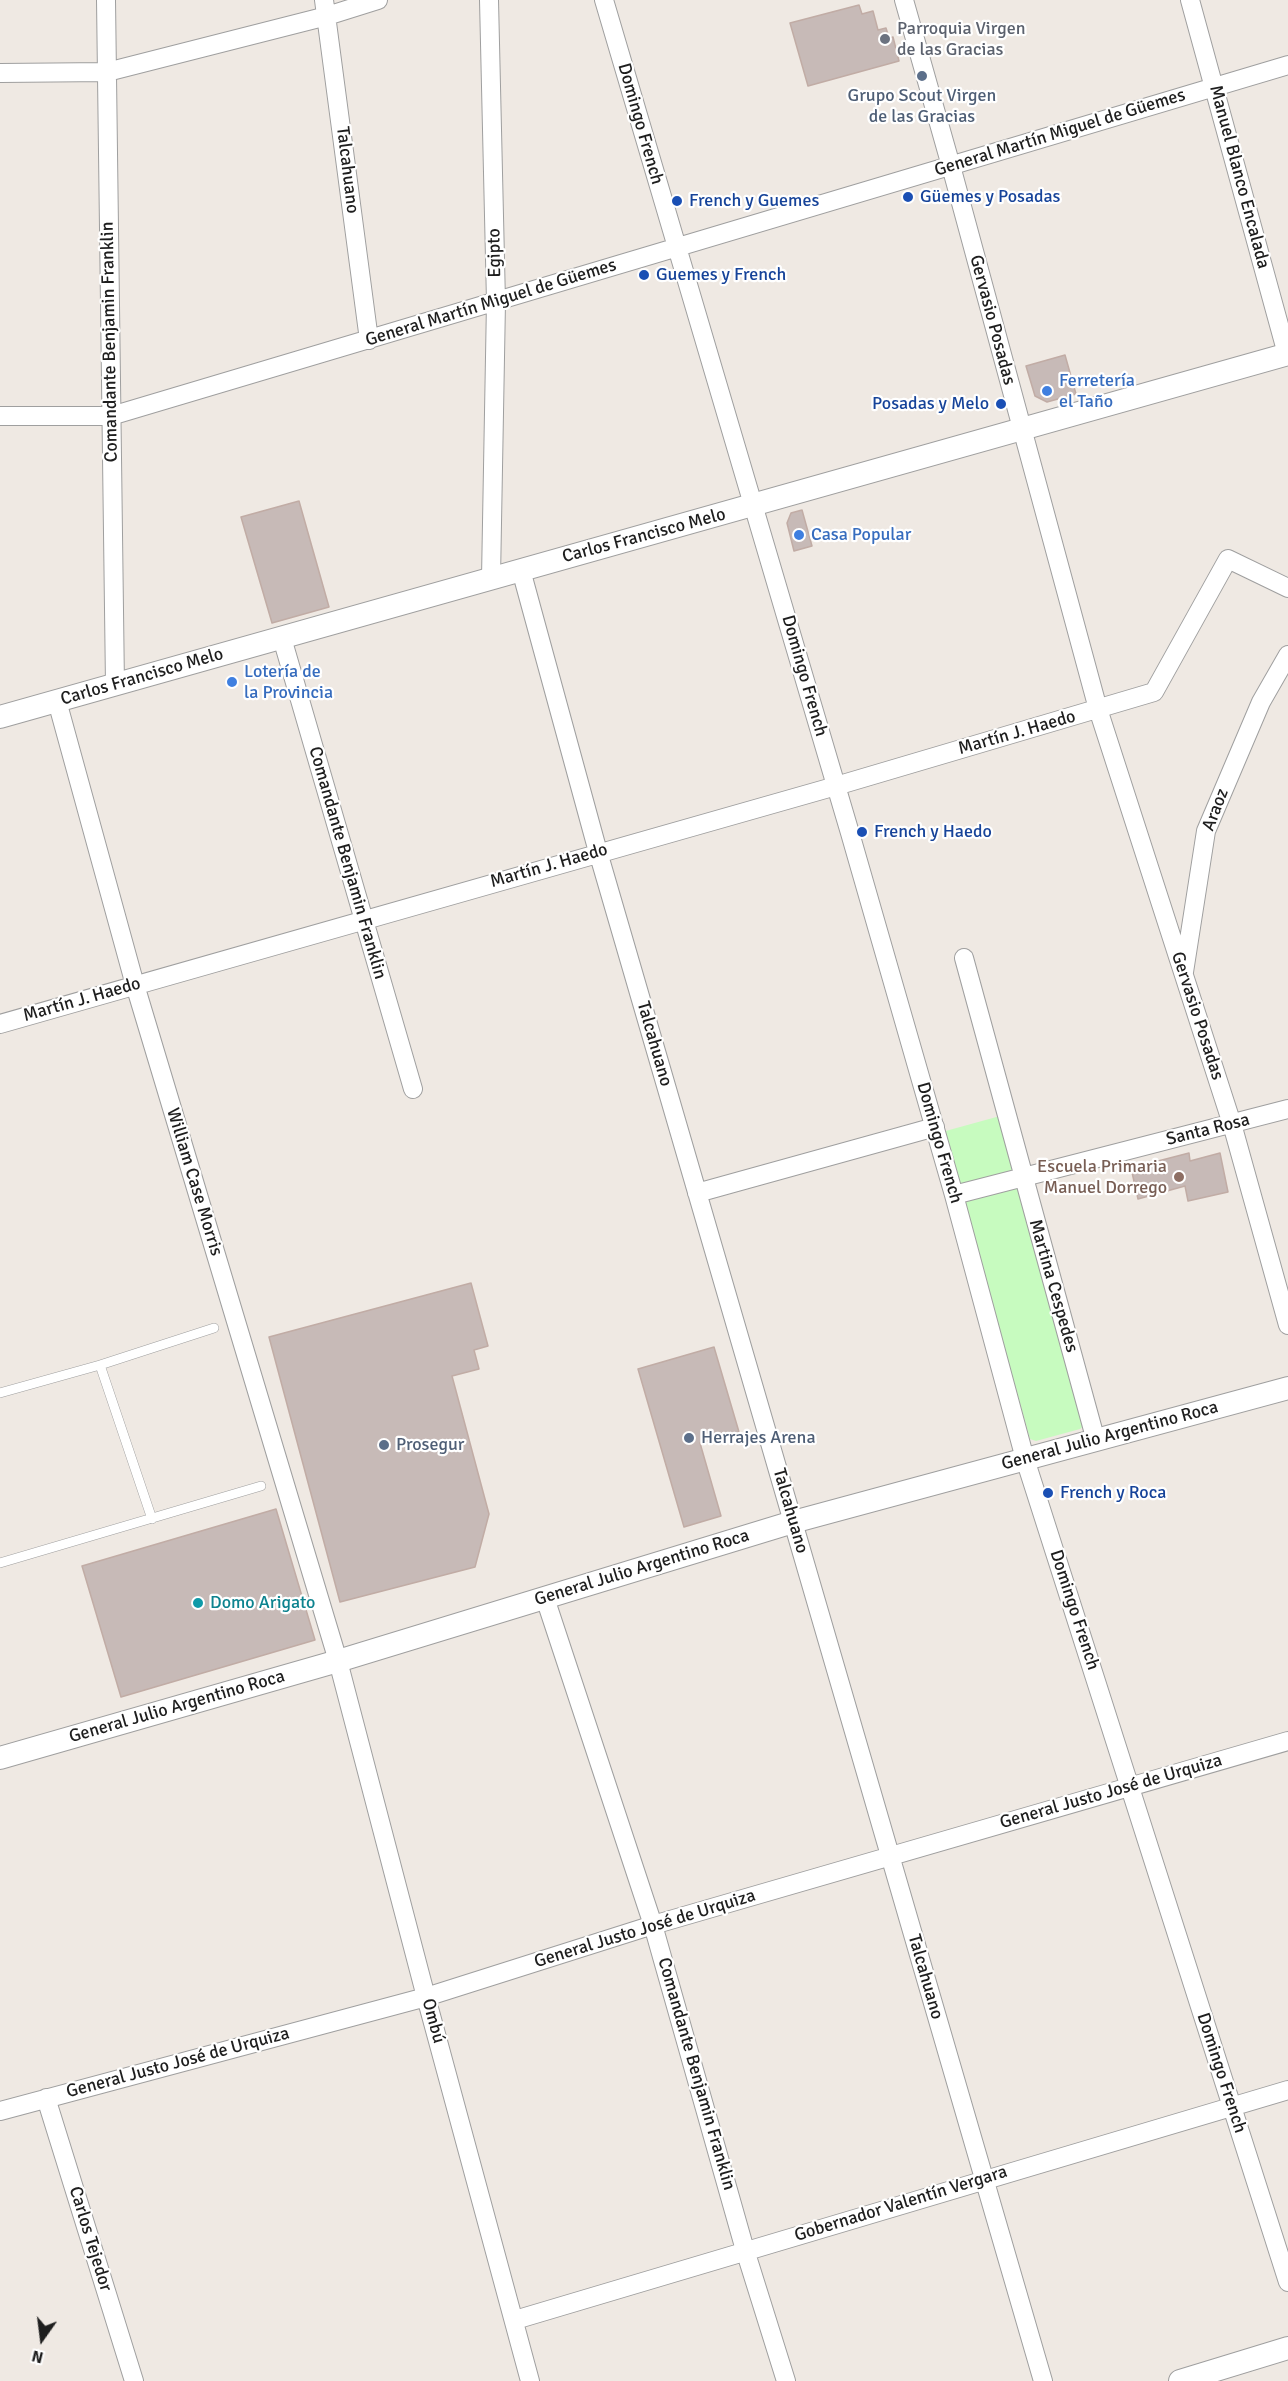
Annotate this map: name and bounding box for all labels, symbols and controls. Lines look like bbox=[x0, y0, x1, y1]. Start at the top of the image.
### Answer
place label: Parroquia Virgen de las Gracias bbox=[897, 18, 1025, 60]
marker: Parroquia Virgen de las Gracias bbox=[878, 32, 892, 46]
street label: Domingo French bbox=[612, 61, 668, 187]
marker: Grupo Scout Virgen de las Gracias bbox=[915, 69, 929, 83]
street label: Manuel Blanco Encalada bbox=[1204, 83, 1274, 271]
street label: General Martín Miguel de Güemes bbox=[932, 84, 1188, 182]
place label: Grupo Scout Virgen de las Gracias bbox=[848, 85, 996, 128]
street label: Talcahuano bbox=[331, 125, 363, 215]
place label: Güemes y Posadas bbox=[920, 186, 1060, 208]
place label: French y Guemes bbox=[689, 190, 819, 212]
marker: Güemes y Posadas bbox=[901, 190, 915, 204]
marker: French y Guemes bbox=[670, 194, 684, 208]
street label: Comandante Benjamin Franklin bbox=[97, 221, 123, 463]
street label: Egipto bbox=[484, 228, 506, 278]
street label: Gervasio Posadas bbox=[964, 253, 1020, 387]
street label: General Martín Miguel de Güemes bbox=[363, 254, 619, 352]
place label: Guemes y French bbox=[656, 264, 786, 286]
marker: Guemes y French bbox=[637, 268, 651, 282]
place label: Ferretería el Taño bbox=[1059, 370, 1135, 412]
marker: Ferretería el Taño bbox=[1040, 384, 1054, 398]
place label: Posadas y Melo bbox=[872, 393, 989, 415]
marker: Posadas y Melo bbox=[994, 397, 1008, 411]
street label: Carlos Francisco Melo bbox=[560, 504, 728, 568]
place label: Casa Popular bbox=[811, 524, 911, 546]
marker: Casa Popular bbox=[792, 528, 806, 542]
street label: Domingo French bbox=[776, 613, 832, 739]
street label: Carlos Francisco Melo bbox=[58, 643, 226, 711]
place label: Lotería de la Provincia bbox=[244, 661, 333, 704]
marker: Lotería de la Provincia bbox=[225, 675, 239, 689]
street label: Martín J. Haedo bbox=[956, 706, 1078, 760]
street label: Comandante Benjamin Franklin bbox=[303, 744, 391, 982]
street label: Araoz bbox=[1198, 786, 1234, 834]
place label: French y Haedo bbox=[874, 821, 992, 843]
marker: French y Haedo bbox=[855, 825, 869, 839]
street label: Martín J. Haedo bbox=[488, 839, 610, 893]
street label: Gervasio Posadas bbox=[1166, 949, 1228, 1083]
street label: Martín J. Haedo bbox=[21, 973, 143, 1027]
street label: Talcahuano bbox=[632, 999, 676, 1089]
street label: Domingo French bbox=[911, 1080, 967, 1206]
street label: William Case Morris bbox=[161, 1105, 227, 1259]
street label: Santa Rosa bbox=[1164, 1109, 1252, 1151]
place label: Escuela Primaria Manuel Dorrego bbox=[1037, 1156, 1167, 1198]
marker: Escuela Primaria Manuel Dorrego bbox=[1172, 1170, 1186, 1184]
street label: Martina Cespedes bbox=[1024, 1217, 1082, 1355]
street label: General Julio Argentino Roca bbox=[999, 1397, 1221, 1475]
place label: Herrajes Arena bbox=[701, 1427, 816, 1449]
marker: Herrajes Arena bbox=[682, 1431, 696, 1445]
place label: Prosegur bbox=[396, 1434, 464, 1456]
marker: Prosegur bbox=[377, 1438, 391, 1452]
street label: Talcahuano bbox=[768, 1466, 812, 1556]
place label: French y Roca bbox=[1060, 1482, 1166, 1504]
marker: French y Roca bbox=[1041, 1486, 1055, 1500]
street label: General Julio Argentino Roca bbox=[532, 1525, 752, 1611]
street label: Domingo French bbox=[1044, 1547, 1104, 1673]
place label: Domo Arigato bbox=[210, 1592, 315, 1614]
marker: Domo Arigato bbox=[191, 1596, 205, 1610]
street label: General Julio Argentino Roca bbox=[67, 1666, 287, 1748]
street label: General Justo José de Urquiza bbox=[997, 1750, 1225, 1834]
street label: General Justo José de Urquiza bbox=[532, 1885, 758, 1973]
street label: Talcahuano bbox=[903, 1932, 947, 2022]
street label: Comandante Benjamin Franklin bbox=[652, 1955, 740, 2193]
street label: Ombú bbox=[417, 1996, 449, 2046]
street label: Domingo French bbox=[1191, 2010, 1251, 2136]
street label: General Justo José de Urquiza bbox=[64, 2023, 292, 2103]
street label: Gobernador Valentín Vergara bbox=[792, 2161, 1010, 2247]
street label: Carlos Tejedor bbox=[64, 2184, 116, 2294]
north arrow bbox=[12, 2309, 72, 2369]
text: N bbox=[30, 2345, 45, 2368]

